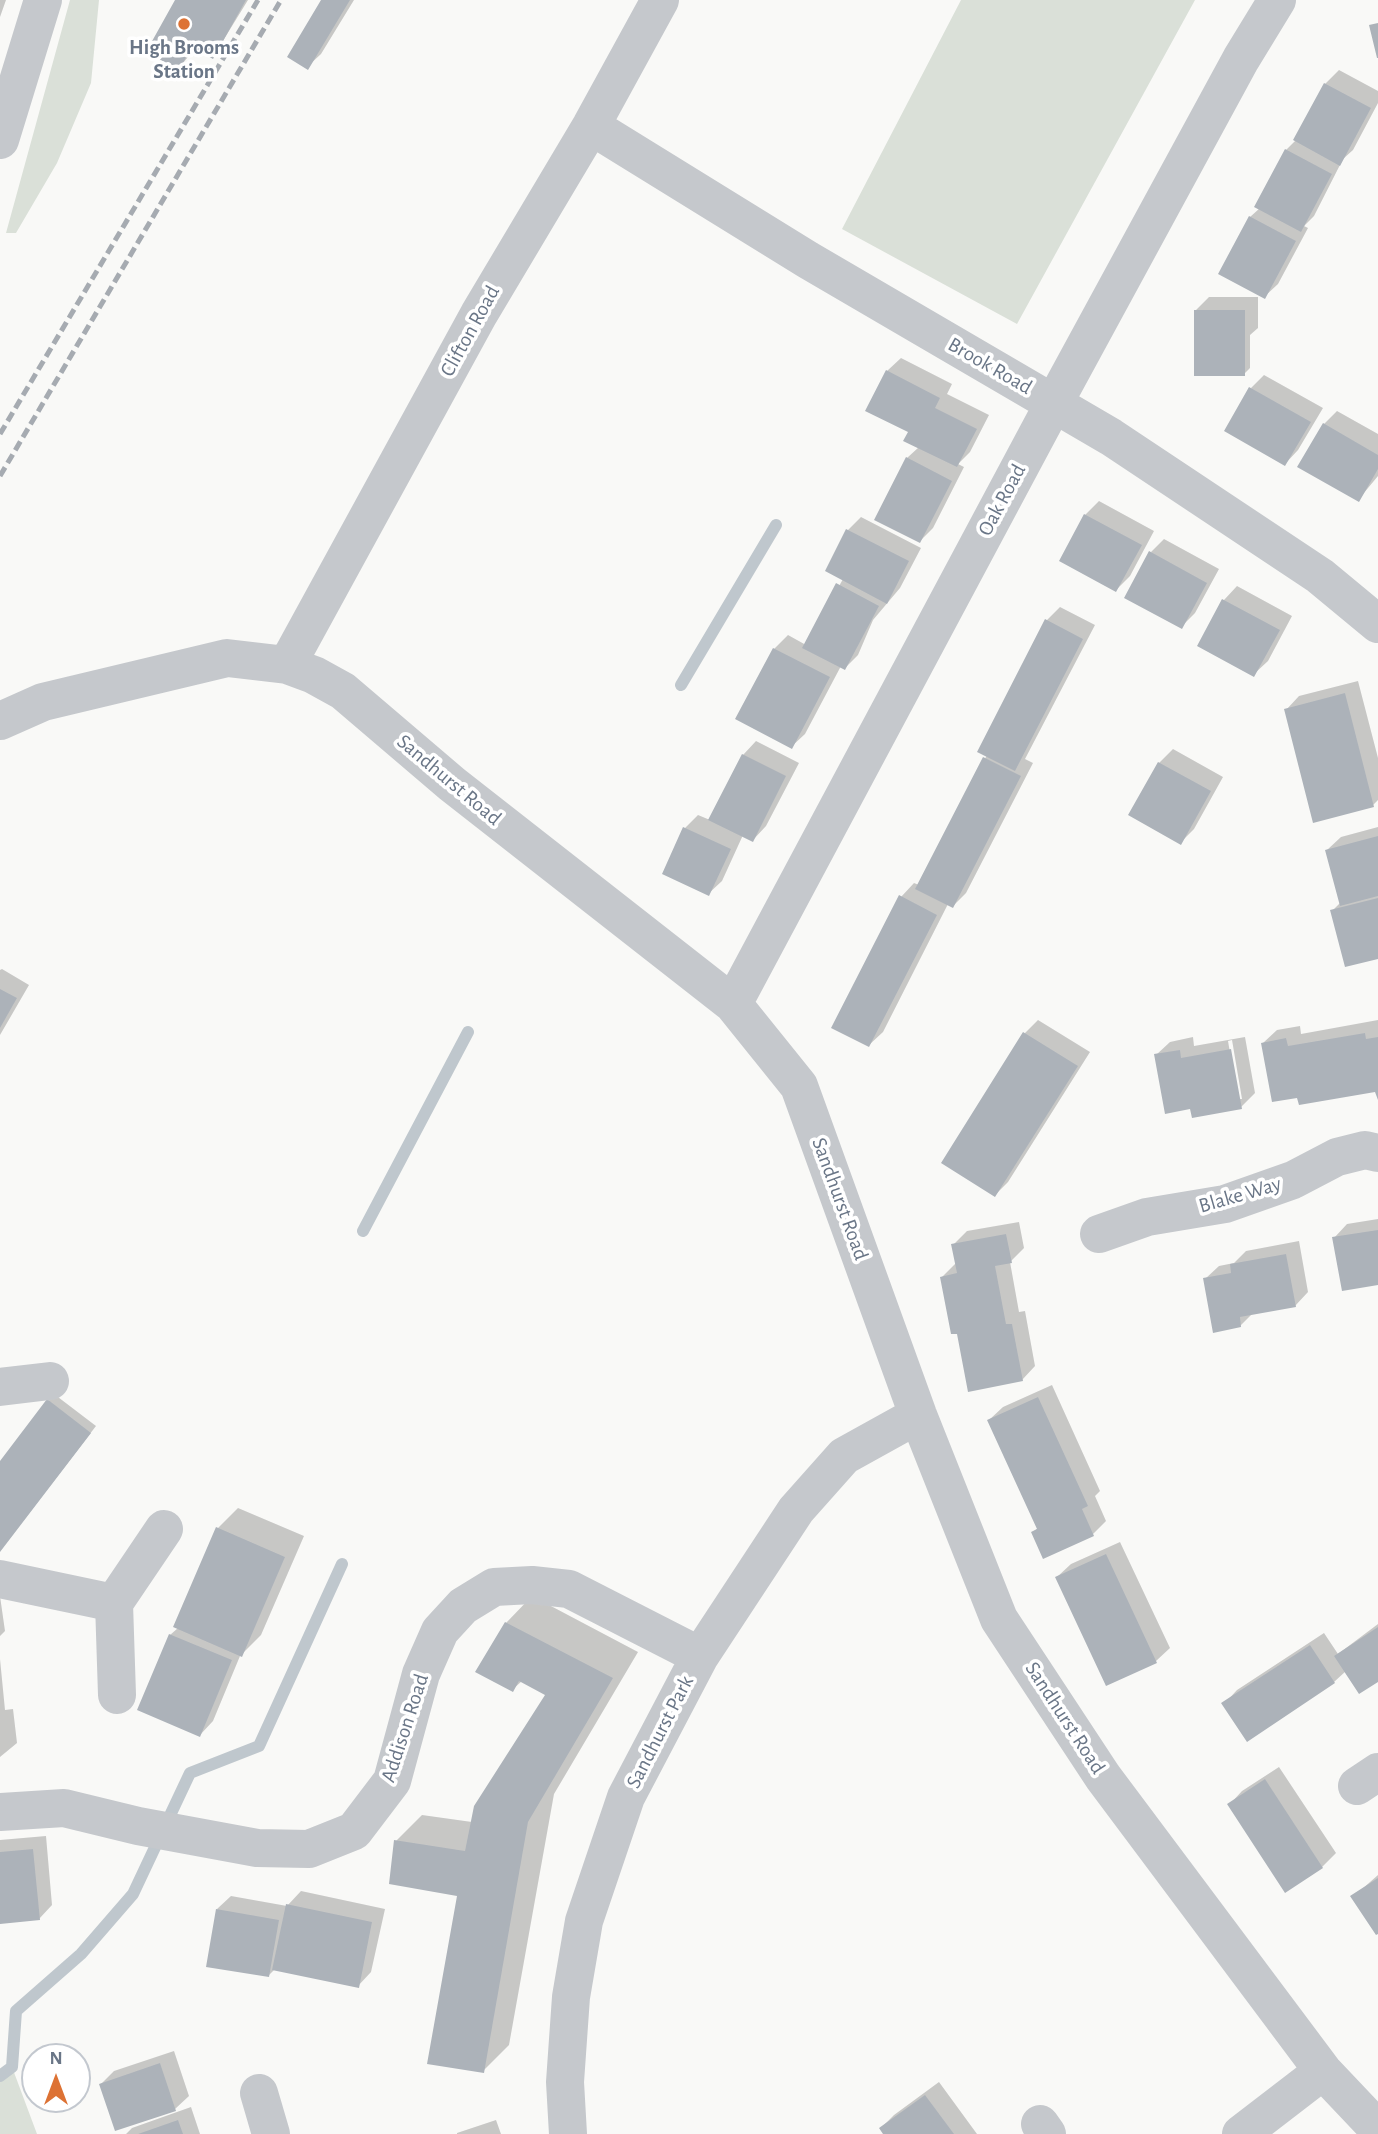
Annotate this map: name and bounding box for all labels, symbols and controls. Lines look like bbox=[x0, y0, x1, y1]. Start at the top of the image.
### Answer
marker: High Brooms Station bbox=[176, 16, 192, 32]
place label: High Brooms Station bbox=[129, 35, 239, 85]
street label: Clifton Road bbox=[435, 281, 505, 381]
street label: Brook Road bbox=[943, 332, 1037, 400]
street label: Oak Road bbox=[973, 460, 1031, 540]
street label: Sandhurst Road bbox=[392, 729, 506, 831]
street label: Sandhurst Road bbox=[806, 1134, 874, 1264]
street label: Blake Way bbox=[1196, 1171, 1284, 1219]
street label: Sandhurst Road bbox=[1019, 1657, 1111, 1779]
street label: Addison Road bbox=[376, 1671, 434, 1785]
street label: Sandhurst Park bbox=[621, 1671, 699, 1793]
north arrow bbox=[21, 2043, 91, 2113]
text: N bbox=[49, 2049, 63, 2068]

